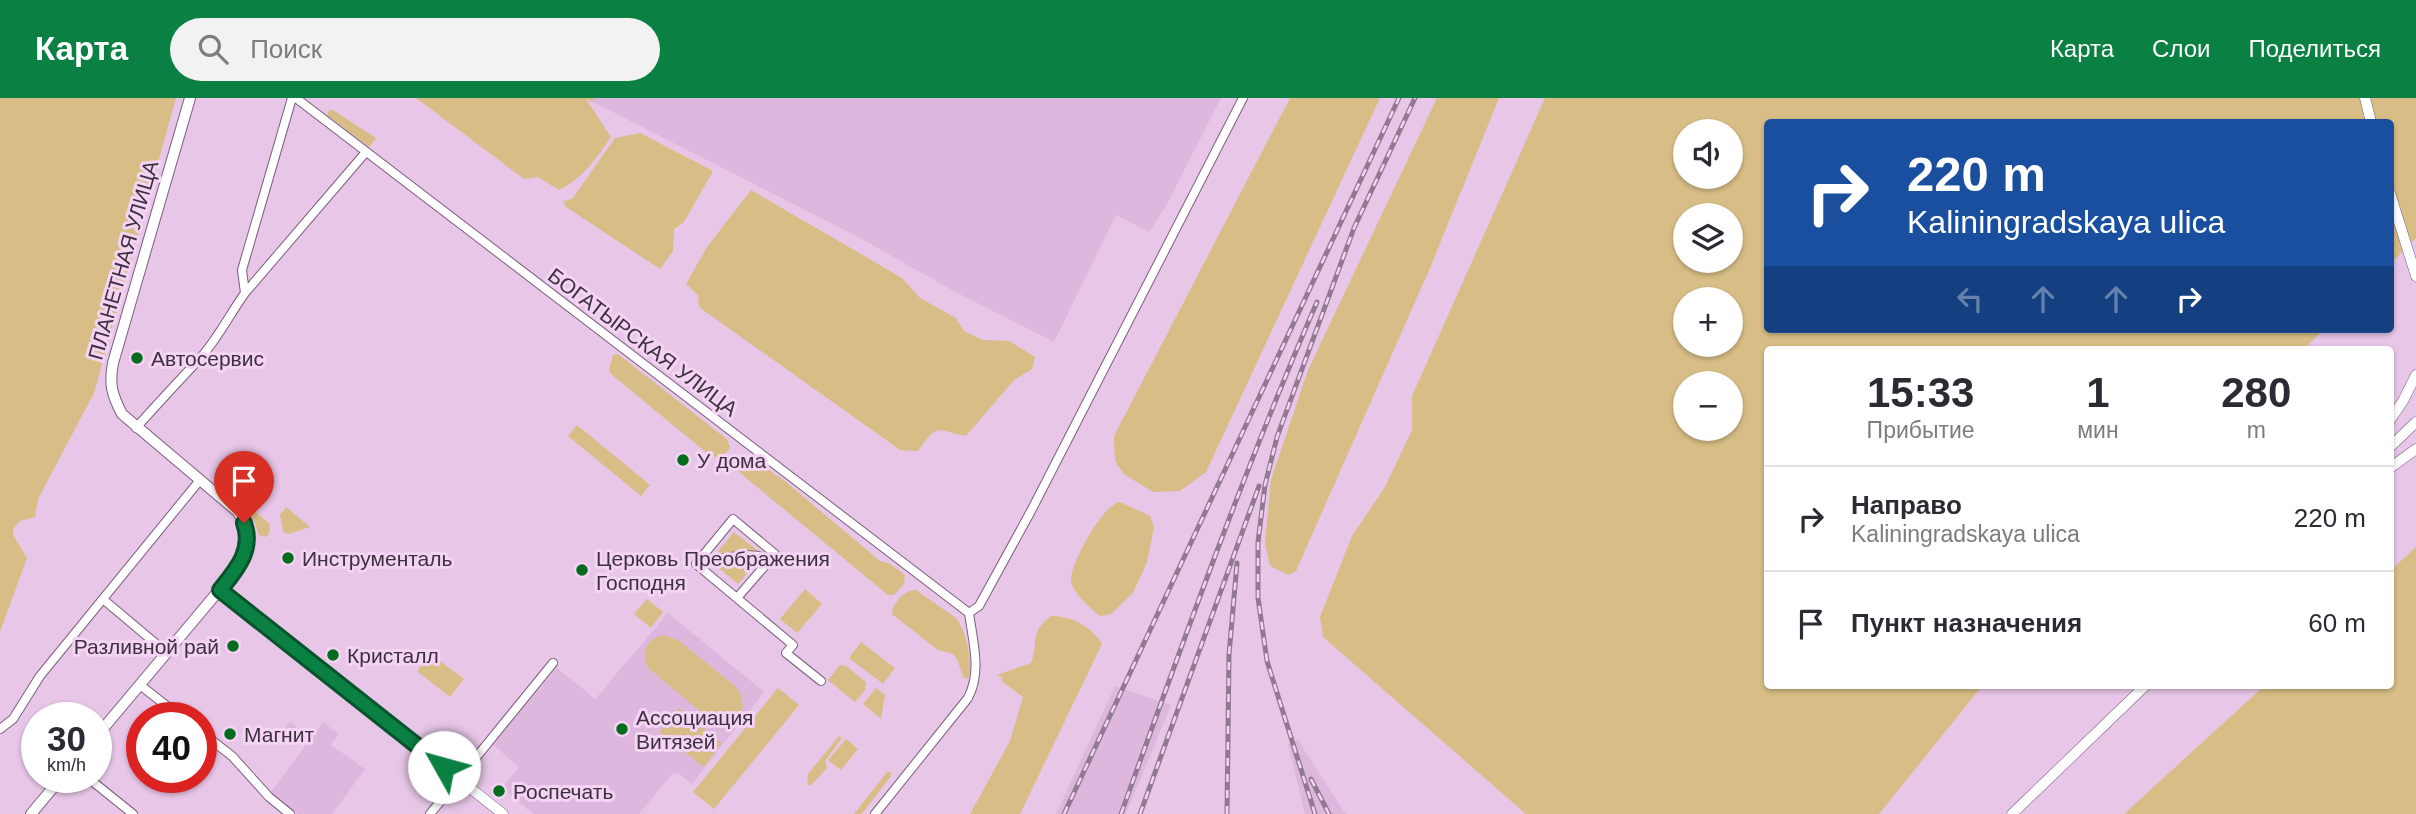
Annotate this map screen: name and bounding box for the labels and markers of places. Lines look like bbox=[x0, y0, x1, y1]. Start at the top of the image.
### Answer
place label: Автосервис bbox=[151, 347, 264, 370]
marker: Автосервис bbox=[129, 350, 145, 366]
place label: У дома bbox=[697, 449, 767, 472]
pin bbox=[214, 451, 274, 523]
marker: У дома bbox=[675, 452, 691, 468]
place label: Инструменталь bbox=[302, 547, 453, 570]
place label: Церковь Преображения Господня bbox=[596, 547, 830, 594]
marker: Инструменталь bbox=[280, 550, 296, 566]
marker: Церковь Преображения Господня bbox=[574, 562, 590, 578]
place label: Разливной рай bbox=[74, 635, 219, 658]
marker: Разливной рай bbox=[225, 638, 241, 654]
place label: Кристалл bbox=[347, 644, 439, 667]
marker: Кристалл bbox=[325, 647, 341, 663]
place label: Ассоциация Витязей bbox=[636, 706, 754, 753]
marker: Ассоциация Витязей bbox=[614, 721, 630, 737]
place label: Магнит bbox=[244, 723, 314, 746]
marker: Магнит bbox=[222, 726, 238, 742]
place label: Роспечать bbox=[513, 780, 613, 803]
marker: Роспечать bbox=[491, 783, 507, 799]

